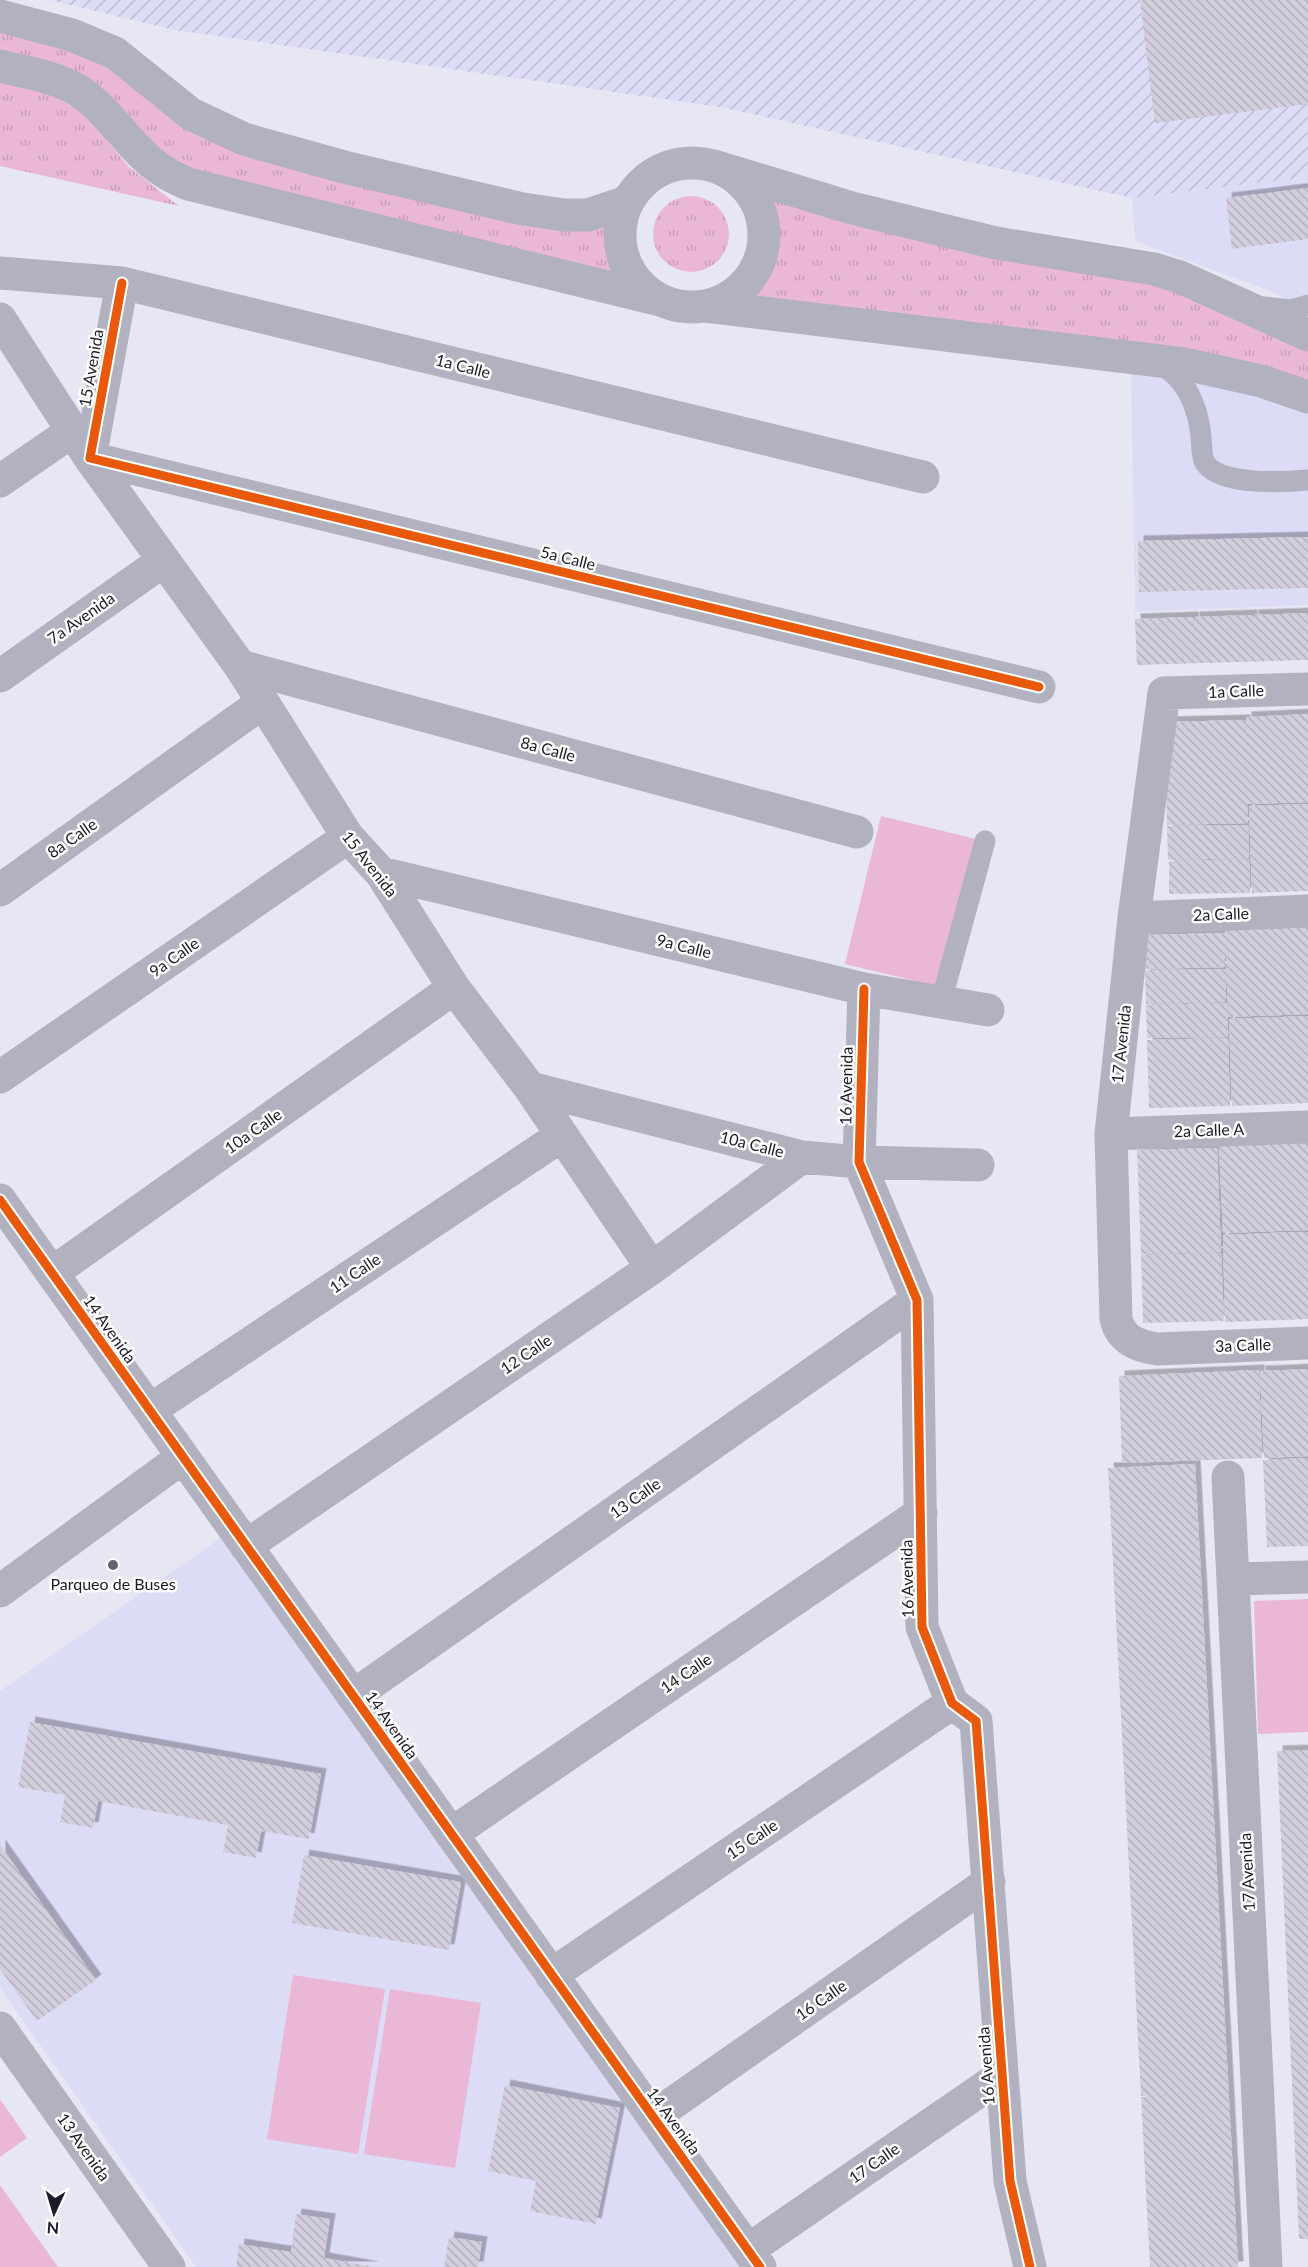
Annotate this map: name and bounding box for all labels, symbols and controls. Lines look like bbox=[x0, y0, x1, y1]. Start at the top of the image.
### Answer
street label: 15 Avenida bbox=[74, 328, 107, 408]
street label: 1a Calle bbox=[434, 350, 493, 382]
street label: 5a Calle bbox=[539, 542, 598, 574]
street label: 7a Avenida bbox=[44, 588, 118, 647]
street label: 1a Calle bbox=[1208, 680, 1264, 701]
street label: 8a Calle bbox=[519, 732, 578, 765]
street label: 8a Calle bbox=[43, 814, 100, 861]
street label: 15 Avenida bbox=[339, 827, 402, 900]
street label: 2a Calle bbox=[1193, 903, 1249, 924]
street label: 9a Calle bbox=[655, 930, 714, 962]
street label: 9a Calle bbox=[145, 933, 202, 980]
street label: 17 Avenida bbox=[1107, 1004, 1134, 1084]
street label: 16 Avenida bbox=[835, 1047, 856, 1125]
street label: 10a Calle bbox=[221, 1104, 285, 1157]
street label: 2a Calle A bbox=[1173, 1119, 1245, 1140]
street label: 10a Calle bbox=[718, 1126, 786, 1161]
street label: 11 Calle bbox=[326, 1249, 384, 1296]
street label: 14 Avenida bbox=[80, 1291, 141, 1366]
street label: 12 Calle bbox=[497, 1330, 555, 1377]
street label: 3a Calle bbox=[1215, 1334, 1271, 1355]
street label: 13 Calle bbox=[606, 1473, 664, 1522]
street label: 16 Avenida bbox=[896, 1540, 917, 1618]
marker: Parqueo de Buses bbox=[106, 1558, 120, 1572]
place label: Parqueo de Buses bbox=[50, 1574, 176, 1593]
street label: 14 Calle bbox=[657, 1649, 715, 1696]
street label: 14 Avenida bbox=[362, 1687, 423, 1762]
street label: 15 Calle bbox=[723, 1815, 781, 1862]
street label: 17 Avenida bbox=[1235, 1832, 1258, 1912]
street label: 16 Calle bbox=[792, 1975, 850, 2024]
street label: 16 Avenida bbox=[973, 2026, 998, 2106]
street label: 14 Avenida bbox=[644, 2083, 705, 2158]
street label: 13 Avenida bbox=[54, 2109, 115, 2184]
street label: 17 Calle bbox=[845, 2138, 903, 2187]
north arrow bbox=[24, 2183, 84, 2243]
text: N bbox=[46, 2219, 60, 2238]

